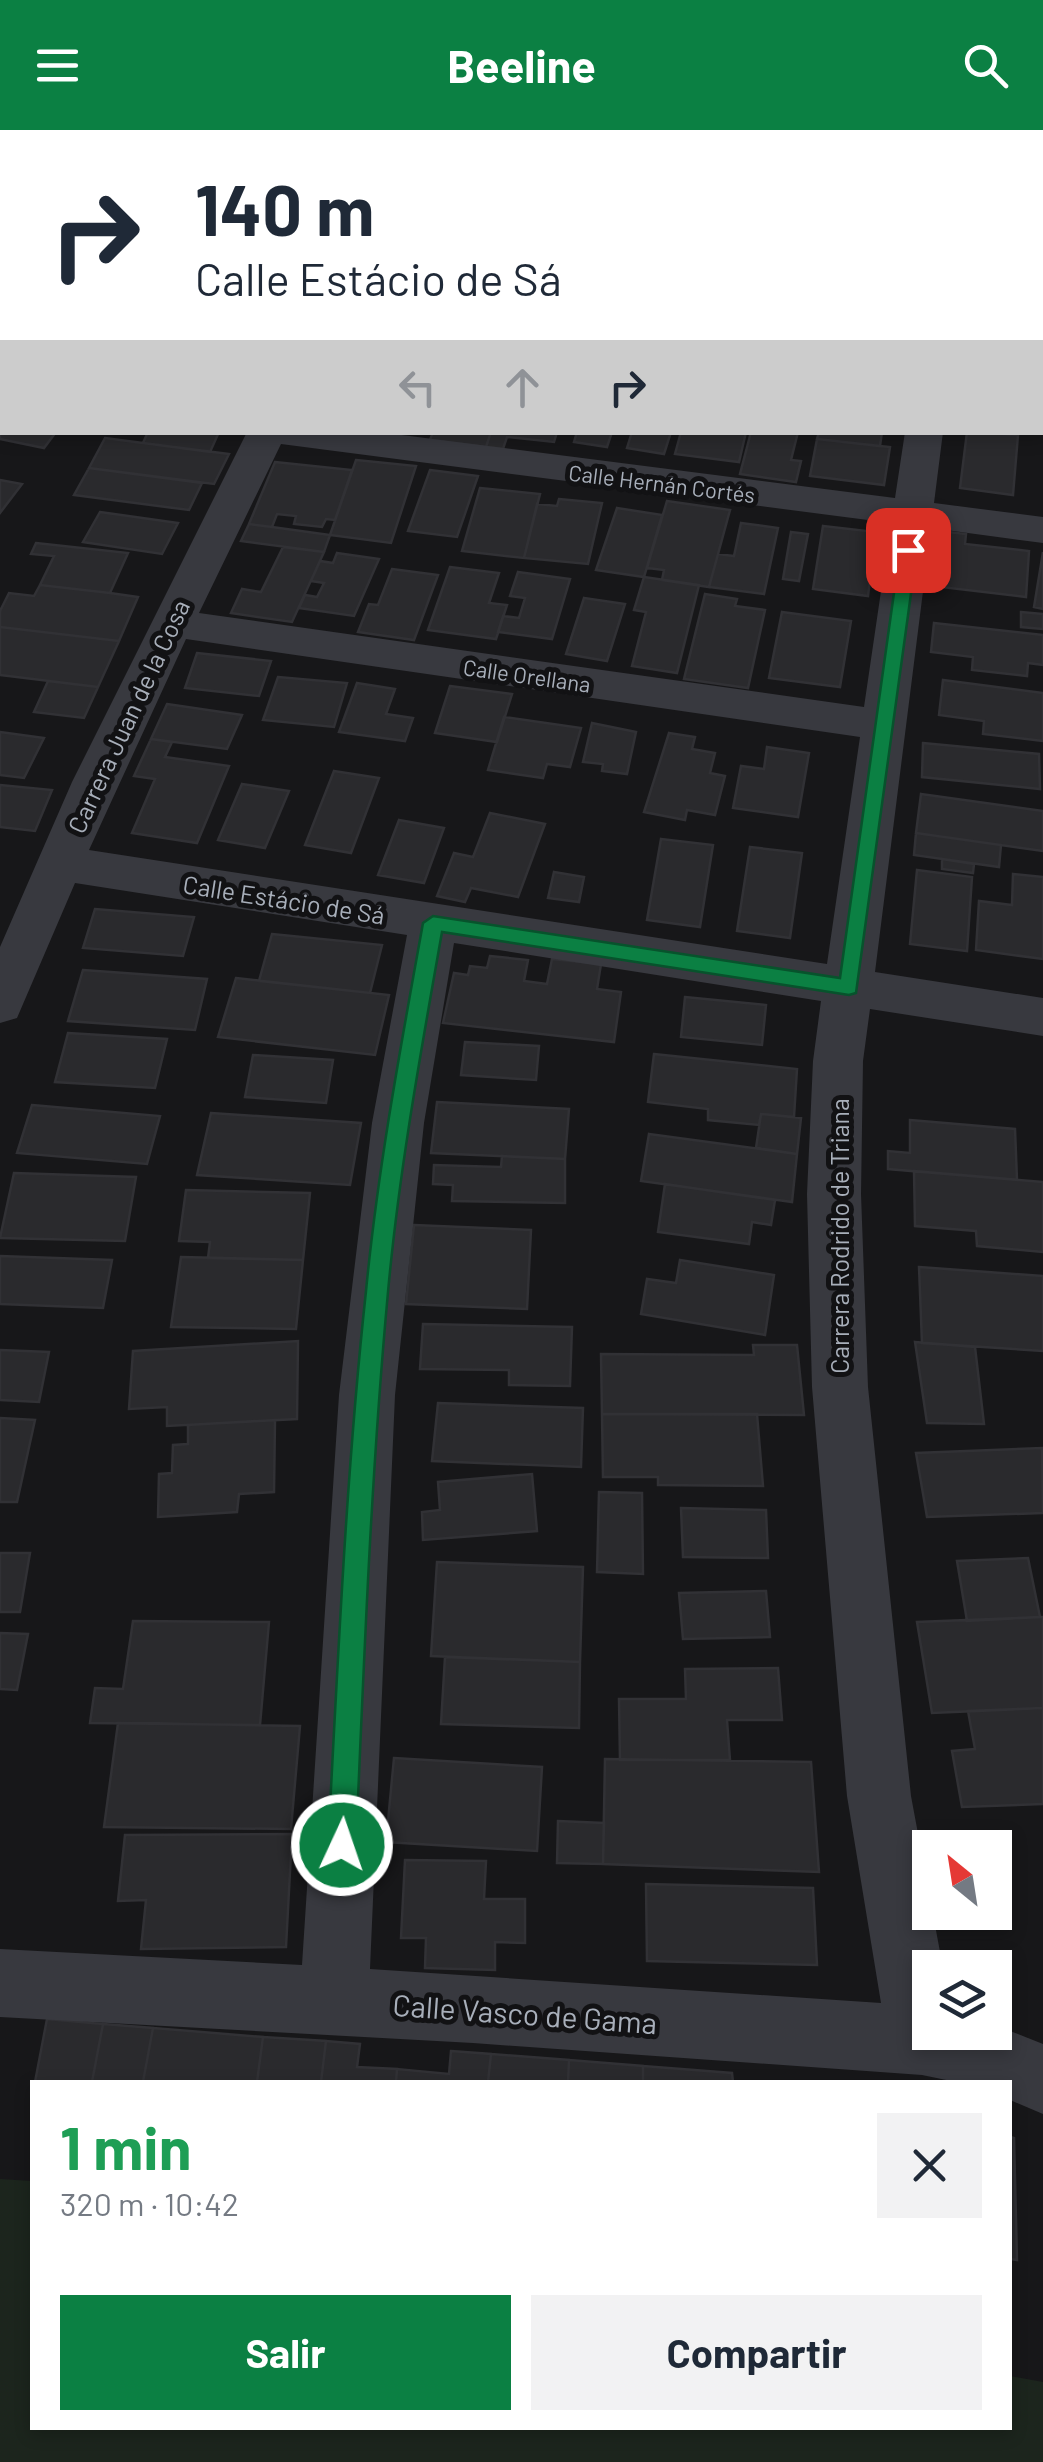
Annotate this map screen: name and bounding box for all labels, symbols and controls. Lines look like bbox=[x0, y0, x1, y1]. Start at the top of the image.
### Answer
icon: menu bbox=[30, 38, 85, 93]
text: Beeline bbox=[447, 38, 596, 92]
icon: search bbox=[958, 38, 1013, 93]
text: 140 m bbox=[195, 166, 374, 250]
icon: right bbox=[30, 170, 160, 300]
text: Calle Estácio de Sá bbox=[195, 251, 562, 305]
icon: left bbox=[390, 360, 445, 415]
icon: ahead bbox=[495, 360, 550, 415]
icon: right bbox=[600, 360, 655, 415]
street label: Calle Hernán Cortés bbox=[567, 459, 757, 507]
pin bbox=[866, 508, 951, 593]
icon: arrive bbox=[881, 523, 936, 578]
street label: Carrera Juan de la Cosa bbox=[61, 594, 195, 838]
street label: Calle Orellana bbox=[462, 653, 592, 697]
street label: Calle Estácio de Sá bbox=[181, 868, 387, 930]
street label: Carrera Rodrido de Triana bbox=[824, 1098, 854, 1374]
position arrow bbox=[290, 1793, 394, 1897]
north arrow bbox=[912, 1830, 1012, 1930]
map controls bbox=[912, 1830, 1012, 2050]
button: layers bbox=[912, 1950, 1012, 2050]
street label: Calle Vasco de Gama bbox=[392, 1986, 658, 2040]
text: 1 min bbox=[60, 2110, 191, 2182]
button: close bbox=[877, 2113, 982, 2218]
text: 320 m · 10:42 bbox=[60, 2184, 239, 2222]
button: Salir bbox=[60, 2295, 511, 2410]
button: Compartir bbox=[531, 2295, 982, 2410]

